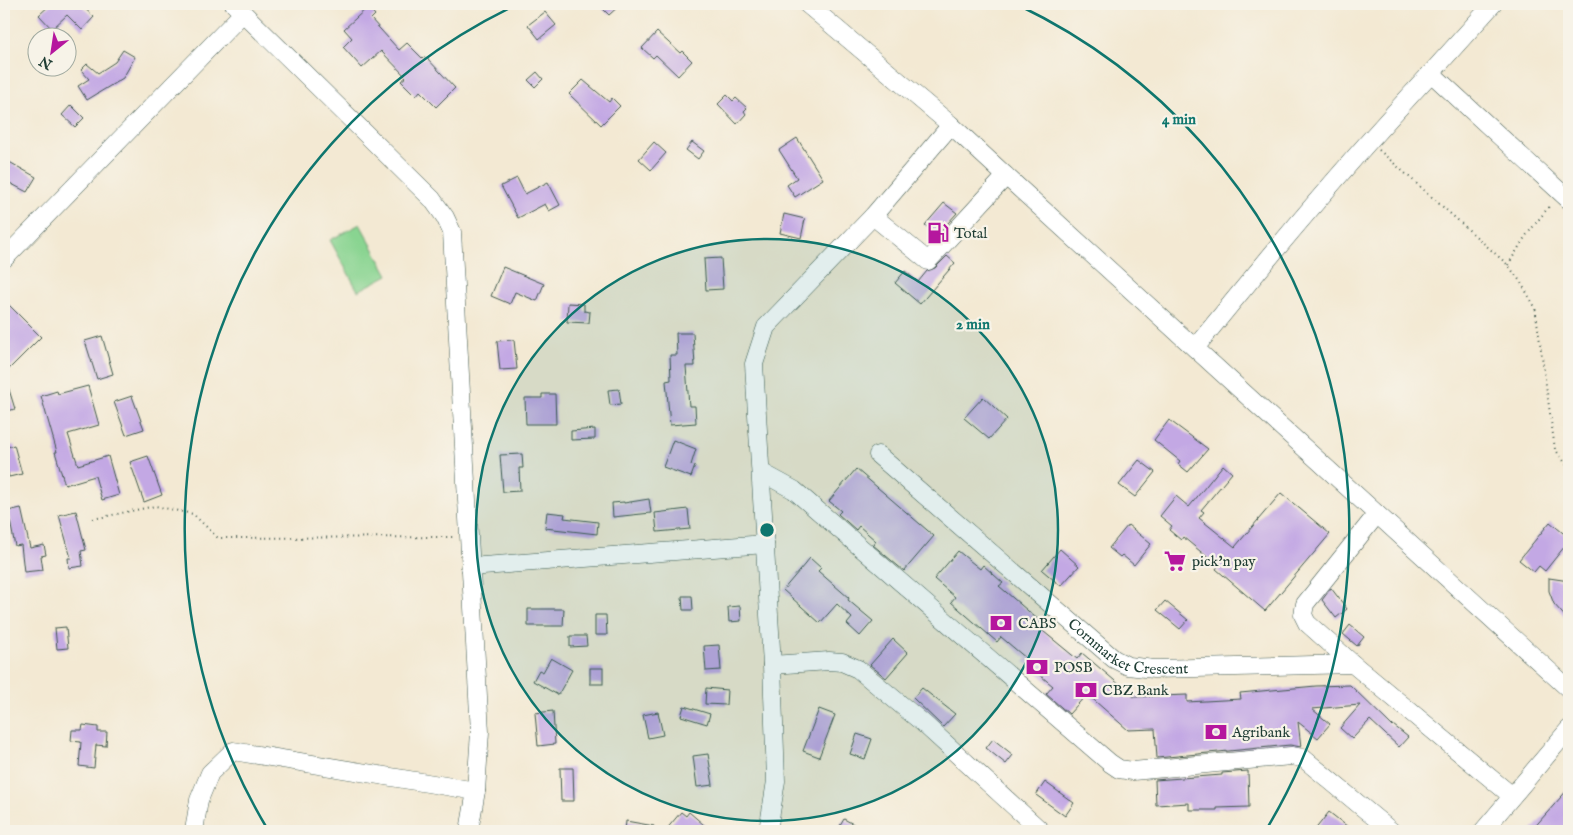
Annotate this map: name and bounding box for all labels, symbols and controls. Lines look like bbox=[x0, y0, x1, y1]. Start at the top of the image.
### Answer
north arrow bbox=[28, 28, 78, 78]
text: N bbox=[36, 52, 57, 74]
text: 4 min bbox=[1162, 110, 1196, 129]
fuel station icon: Total bbox=[925, 220, 951, 246]
place label: Total bbox=[954, 224, 988, 243]
text: 2 min bbox=[956, 315, 990, 334]
centre of rings bbox=[758, 521, 776, 539]
supermarket icon: pick'n pay bbox=[1162, 548, 1188, 574]
place label: pick'n pay bbox=[1192, 552, 1256, 571]
bank icon: CABS bbox=[988, 610, 1014, 636]
place label: CABS bbox=[1018, 614, 1056, 633]
street label: Cornmarket Crescent bbox=[1064, 614, 1188, 679]
bank icon: POSB bbox=[1024, 654, 1050, 680]
place label: POSB bbox=[1054, 658, 1093, 677]
bank icon: CBZ Bank bbox=[1073, 677, 1099, 703]
place label: CBZ Bank bbox=[1102, 681, 1170, 700]
bank icon: Agribank bbox=[1203, 719, 1229, 745]
place label: Agribank bbox=[1231, 723, 1291, 742]

